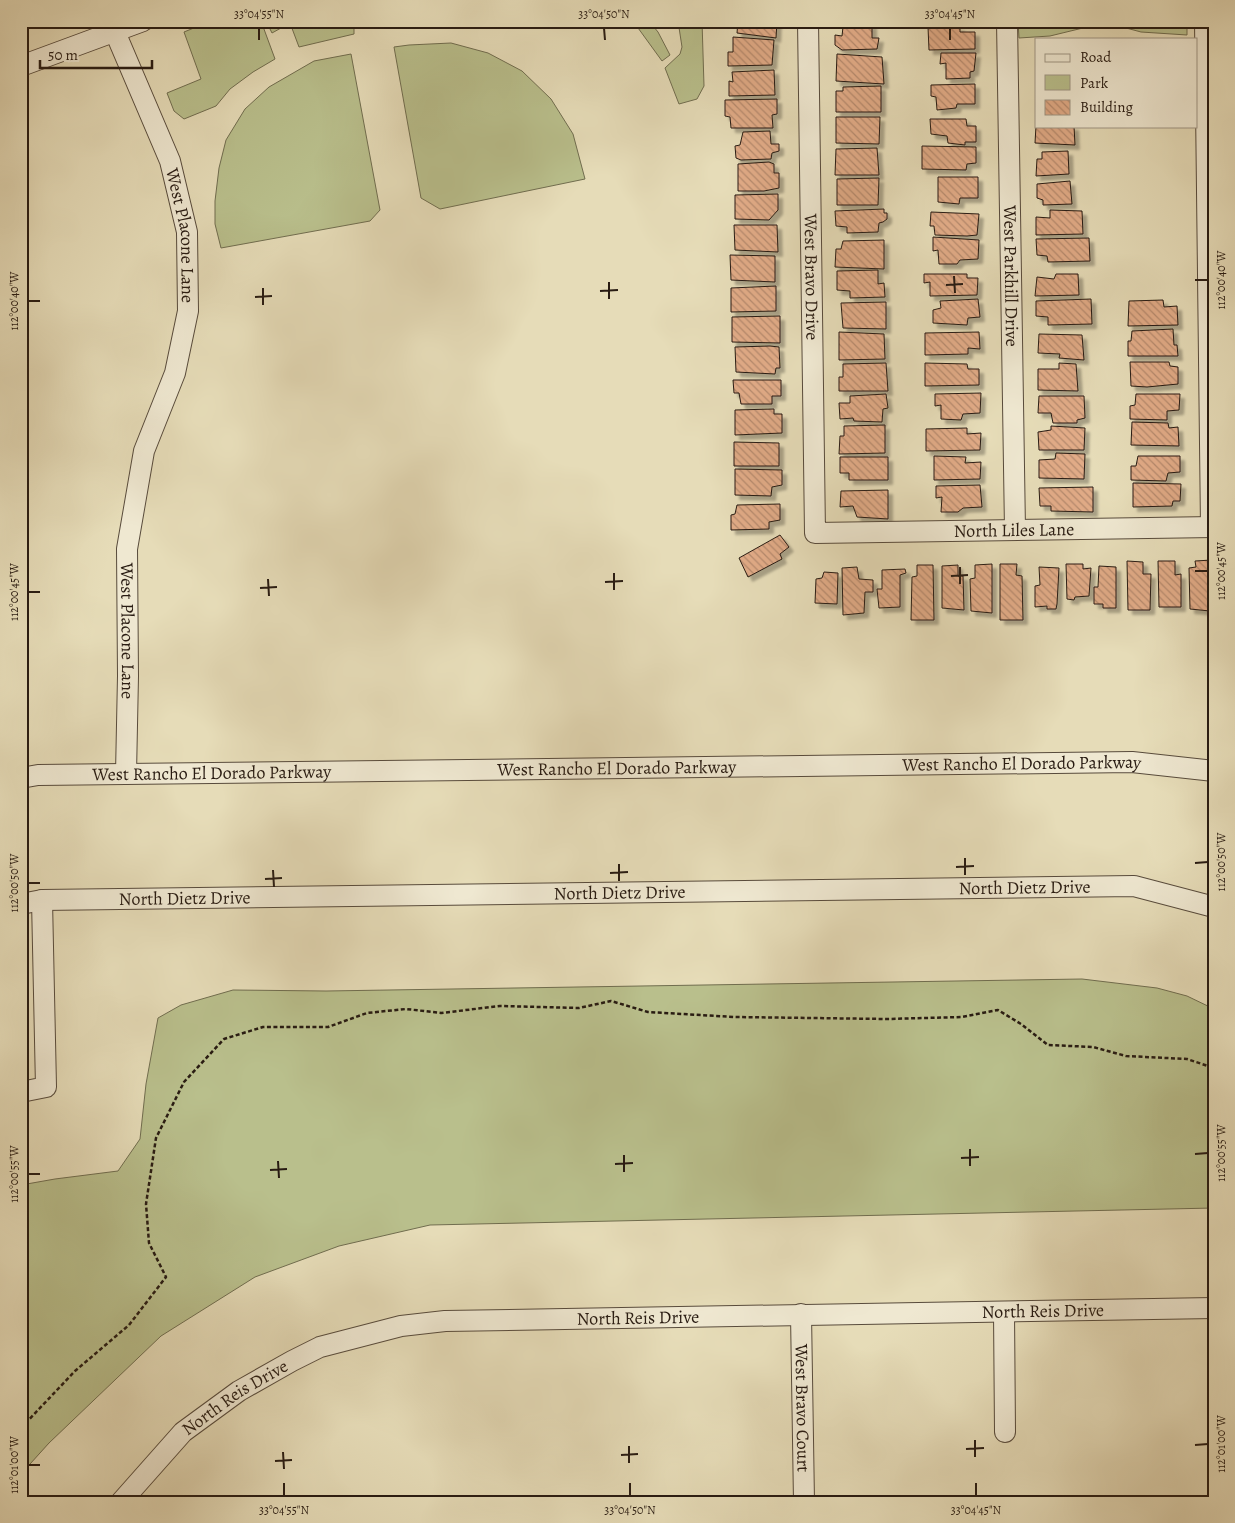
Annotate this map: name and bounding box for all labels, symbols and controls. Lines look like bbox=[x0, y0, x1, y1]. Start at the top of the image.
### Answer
text: 33°04'55"N bbox=[234, 6, 284, 22]
text: 33°04'50"N bbox=[578, 6, 630, 22]
text: 33°04'45"N bbox=[925, 6, 976, 22]
scale bar bbox=[40, 38, 152, 70]
legend bbox=[1035, 38, 1198, 128]
text: 50 m bbox=[48, 45, 78, 65]
text: Road bbox=[1080, 47, 1112, 67]
text: Park bbox=[1080, 73, 1109, 93]
text: Building bbox=[1080, 97, 1133, 117]
street label: West Placone Lane bbox=[160, 165, 200, 303]
street label: West Parkhill Drive bbox=[998, 204, 1024, 347]
street label: West Bravo Drive bbox=[799, 213, 824, 340]
text: 112°00'40"W bbox=[1213, 250, 1229, 310]
text: 112°00'40"W bbox=[6, 271, 22, 331]
street label: North Liles Lane bbox=[953, 517, 1074, 543]
text: 112°00'45"W bbox=[1213, 541, 1229, 600]
text: 112°00'45"W bbox=[6, 562, 22, 621]
street label: West Placone Lane bbox=[115, 562, 140, 699]
street label: West Rancho El Dorado Parkway bbox=[901, 750, 1143, 777]
street label: West Rancho El Dorado Parkway bbox=[496, 755, 737, 782]
street label: West Rancho El Dorado Parkway bbox=[91, 760, 332, 786]
text: 112°00'50"W bbox=[1213, 832, 1229, 891]
text: 112°00'50"W bbox=[6, 853, 22, 912]
street label: North Dietz Drive bbox=[959, 875, 1091, 900]
street label: North Dietz Drive bbox=[554, 880, 686, 905]
street label: North Dietz Drive bbox=[119, 885, 251, 911]
text: 112°00'55"W bbox=[1213, 1123, 1229, 1182]
text: 112°00'55"W bbox=[6, 1144, 22, 1203]
street label: North Reis Drive bbox=[981, 1298, 1104, 1324]
street label: North Reis Drive bbox=[576, 1305, 699, 1331]
street label: West Bravo Court bbox=[789, 1343, 816, 1472]
street label: North Reis Drive bbox=[177, 1354, 292, 1441]
text: 112°01'00"W bbox=[1213, 1414, 1229, 1473]
text: 112°01'00"W bbox=[6, 1435, 22, 1494]
text: 33°04'55"N bbox=[259, 1502, 309, 1518]
text: 33°04'50"N bbox=[604, 1502, 656, 1518]
text: 33°04'45"N bbox=[951, 1502, 1002, 1518]

